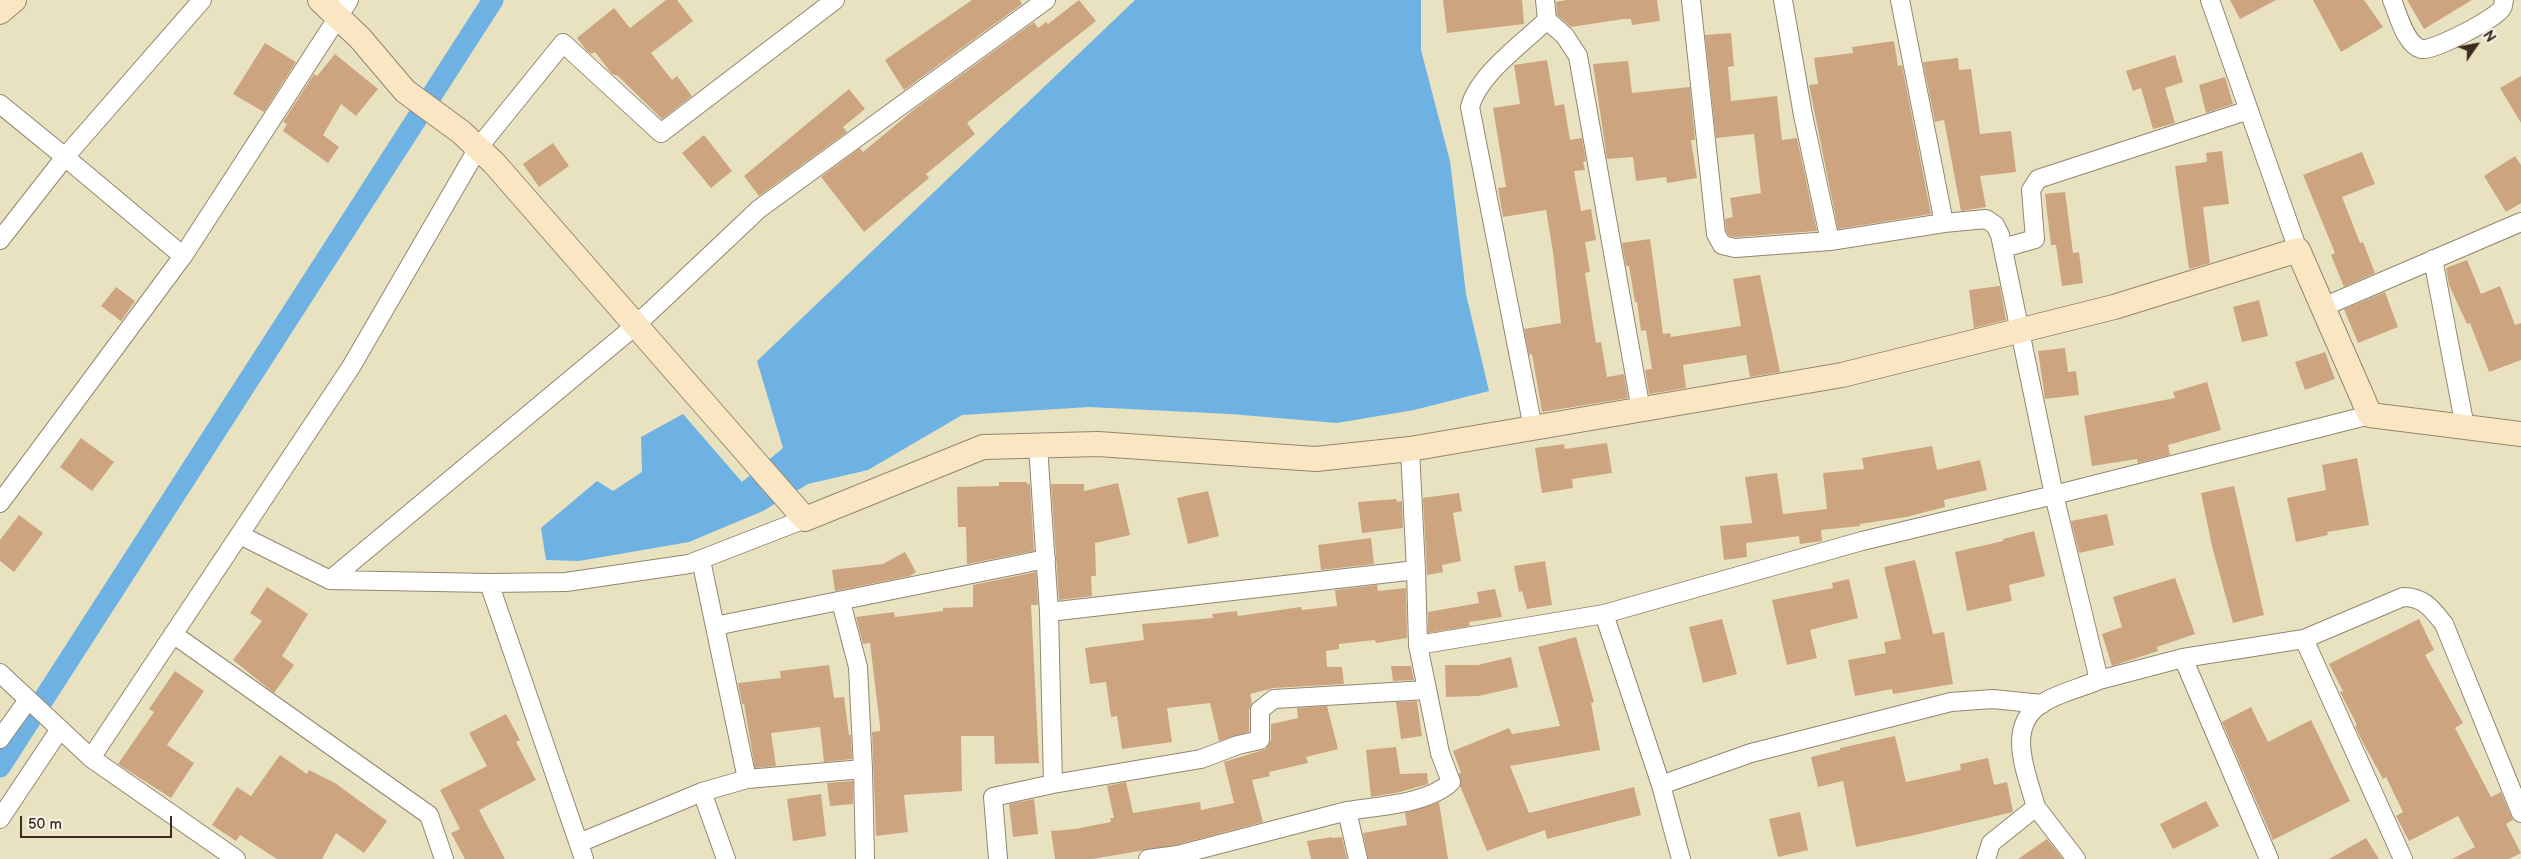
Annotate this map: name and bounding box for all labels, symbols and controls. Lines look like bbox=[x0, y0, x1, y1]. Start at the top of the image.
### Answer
north arrow bbox=[2451, 20, 2501, 70]
text: N bbox=[2479, 28, 2499, 46]
scale bar bbox=[22, 806, 175, 838]
text: 50 m bbox=[28, 815, 62, 834]

